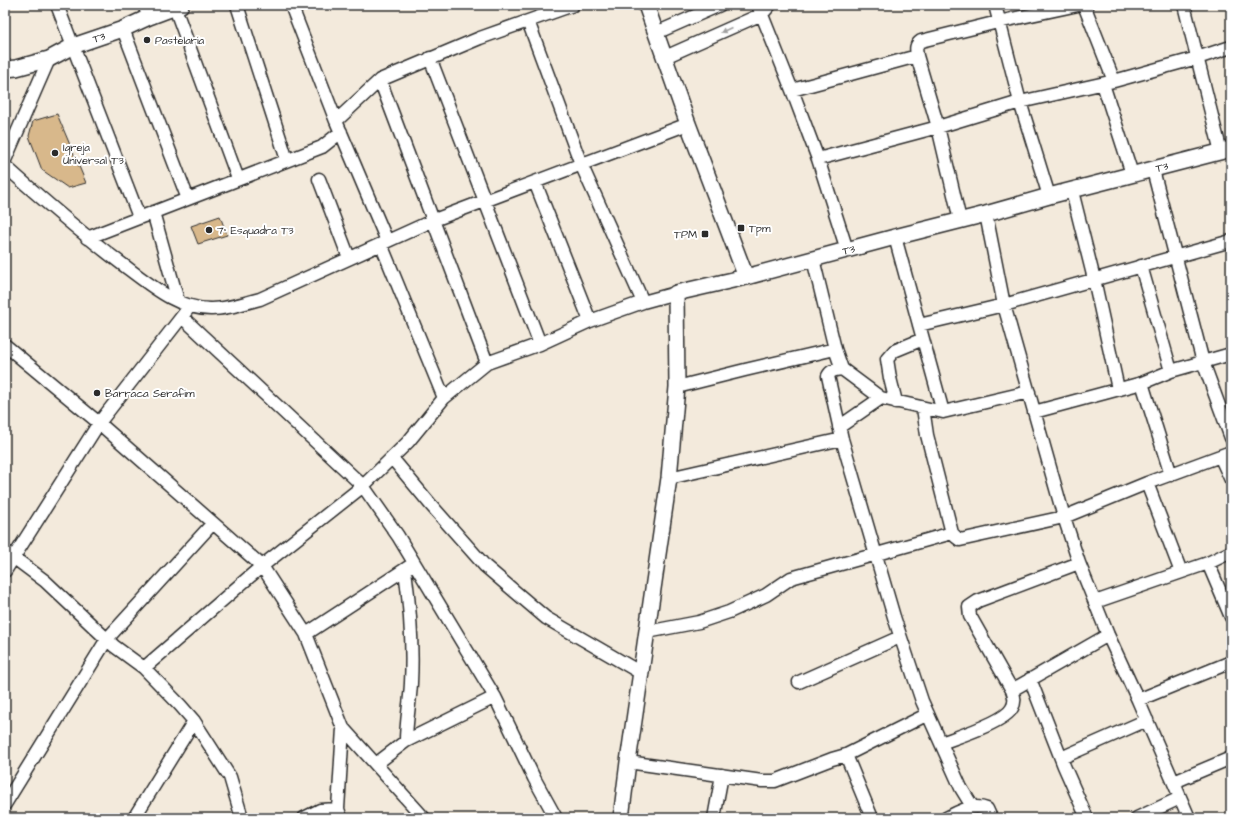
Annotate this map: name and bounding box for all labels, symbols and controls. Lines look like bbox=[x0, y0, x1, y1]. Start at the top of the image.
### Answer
one-way arrow bbox=[721, 27, 732, 33]
street label: T3 bbox=[91, 28, 108, 47]
place label: Pastelaria bbox=[155, 33, 205, 48]
marker: Pastelaria bbox=[142, 35, 152, 45]
place label: Igreja Universal T3 bbox=[63, 140, 124, 168]
marker: Igreja Universal T3 bbox=[50, 148, 60, 158]
street label: T3 bbox=[1154, 158, 1170, 176]
place label: Tpm bbox=[749, 221, 771, 236]
place label: 7° Esquadra T3 bbox=[217, 223, 294, 238]
marker: Tpm bbox=[736, 223, 746, 233]
marker: 7° Esquadra T3 bbox=[204, 225, 214, 235]
place label: TPM bbox=[674, 227, 697, 242]
marker: TPM bbox=[700, 229, 710, 239]
street label: T3 bbox=[841, 241, 857, 259]
place label: Barraca Serafim bbox=[105, 386, 195, 401]
marker: Barraca Serafim bbox=[92, 388, 102, 398]

